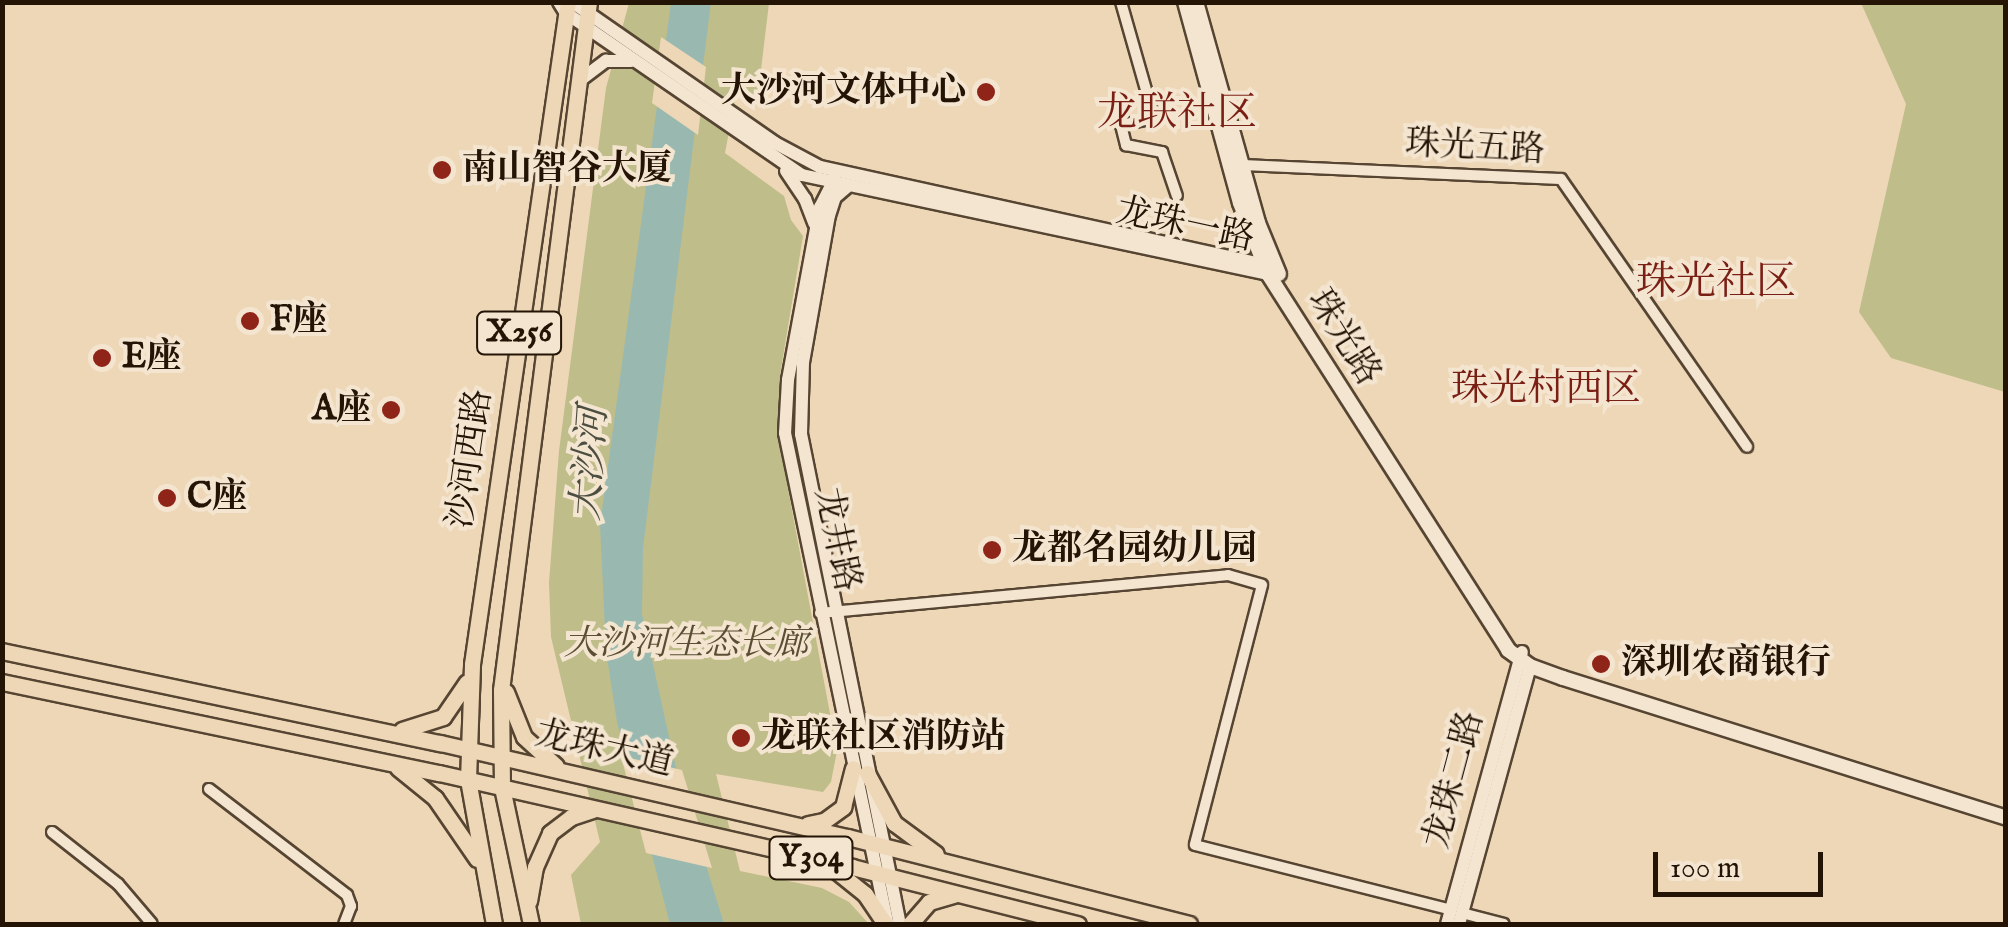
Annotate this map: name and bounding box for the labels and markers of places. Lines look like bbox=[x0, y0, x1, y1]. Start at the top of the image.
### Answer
place label: 大沙河文体中心 bbox=[721, 71, 966, 113]
marker: 大沙河文体中心 bbox=[975, 81, 997, 103]
place label: 南山智谷大厦 bbox=[462, 149, 672, 191]
marker: 南山智谷大厦 bbox=[431, 159, 453, 181]
place label: F座 bbox=[270, 300, 327, 342]
marker: F座 bbox=[239, 310, 261, 332]
place label: E座 bbox=[122, 337, 181, 379]
marker: E座 bbox=[91, 347, 113, 369]
place label: A座 bbox=[312, 389, 371, 431]
marker: A座 bbox=[380, 399, 402, 421]
place label: C座 bbox=[187, 477, 247, 519]
marker: C座 bbox=[156, 487, 178, 509]
place label: 龙都名园幼儿园 bbox=[1012, 529, 1257, 571]
marker: 龙都名园幼儿园 bbox=[981, 539, 1003, 561]
place label: 深圳农商银行 bbox=[1621, 643, 1831, 685]
marker: 深圳农商银行 bbox=[1590, 653, 1612, 675]
place label: 龙联社区消防站 bbox=[761, 717, 1006, 759]
marker: 龙联社区消防站 bbox=[730, 727, 752, 749]

